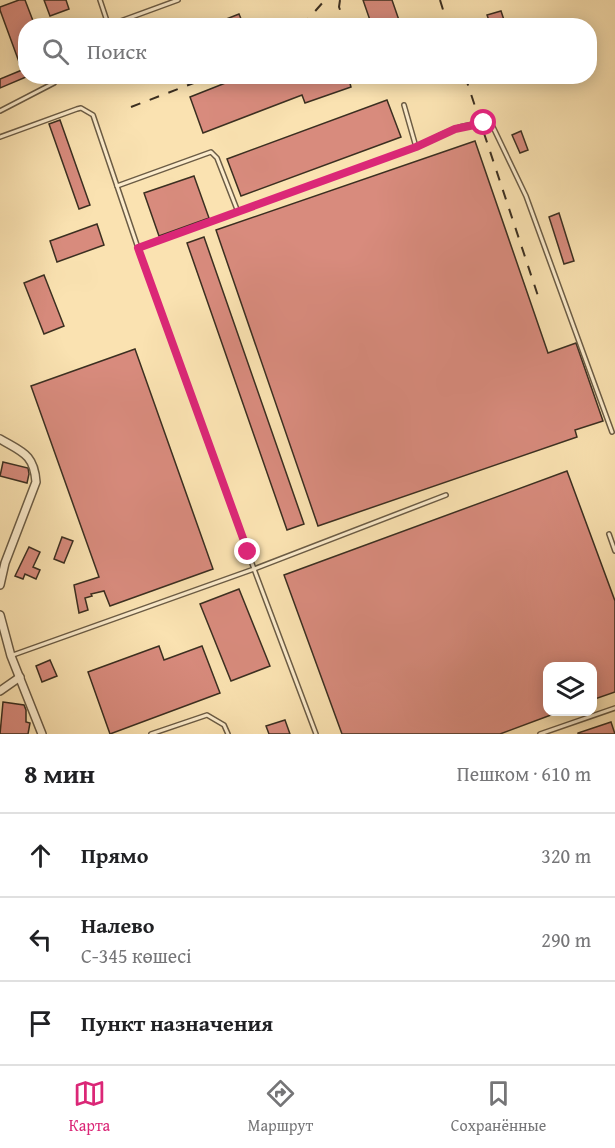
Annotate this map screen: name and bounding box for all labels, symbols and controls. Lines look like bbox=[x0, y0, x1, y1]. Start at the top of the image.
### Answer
search box bbox=[18, 18, 597, 84]
icon: search bbox=[39, 35, 72, 68]
text: Поиск bbox=[87, 35, 147, 67]
route start bbox=[470, 109, 496, 135]
route end bbox=[234, 538, 260, 564]
map controls bbox=[543, 662, 597, 716]
button: layers bbox=[543, 662, 597, 716]
text: 8 мин bbox=[24, 754, 95, 793]
text: Пешком · 610 m bbox=[457, 759, 591, 788]
icon: ahead bbox=[24, 839, 57, 872]
text: Прямо bbox=[81, 839, 148, 871]
text: 320 m bbox=[541, 841, 591, 870]
text: Налево bbox=[81, 909, 154, 941]
icon: left bbox=[24, 923, 57, 956]
text: 290 m bbox=[541, 925, 591, 954]
text: С-345 көшесі bbox=[81, 941, 192, 970]
icon: arrive bbox=[24, 1007, 57, 1040]
text: Пункт назначения bbox=[81, 1007, 273, 1039]
tab: Карта bbox=[69, 1077, 110, 1137]
tab: Маршрут bbox=[248, 1077, 313, 1137]
tab: Сохранённые bbox=[451, 1077, 546, 1137]

